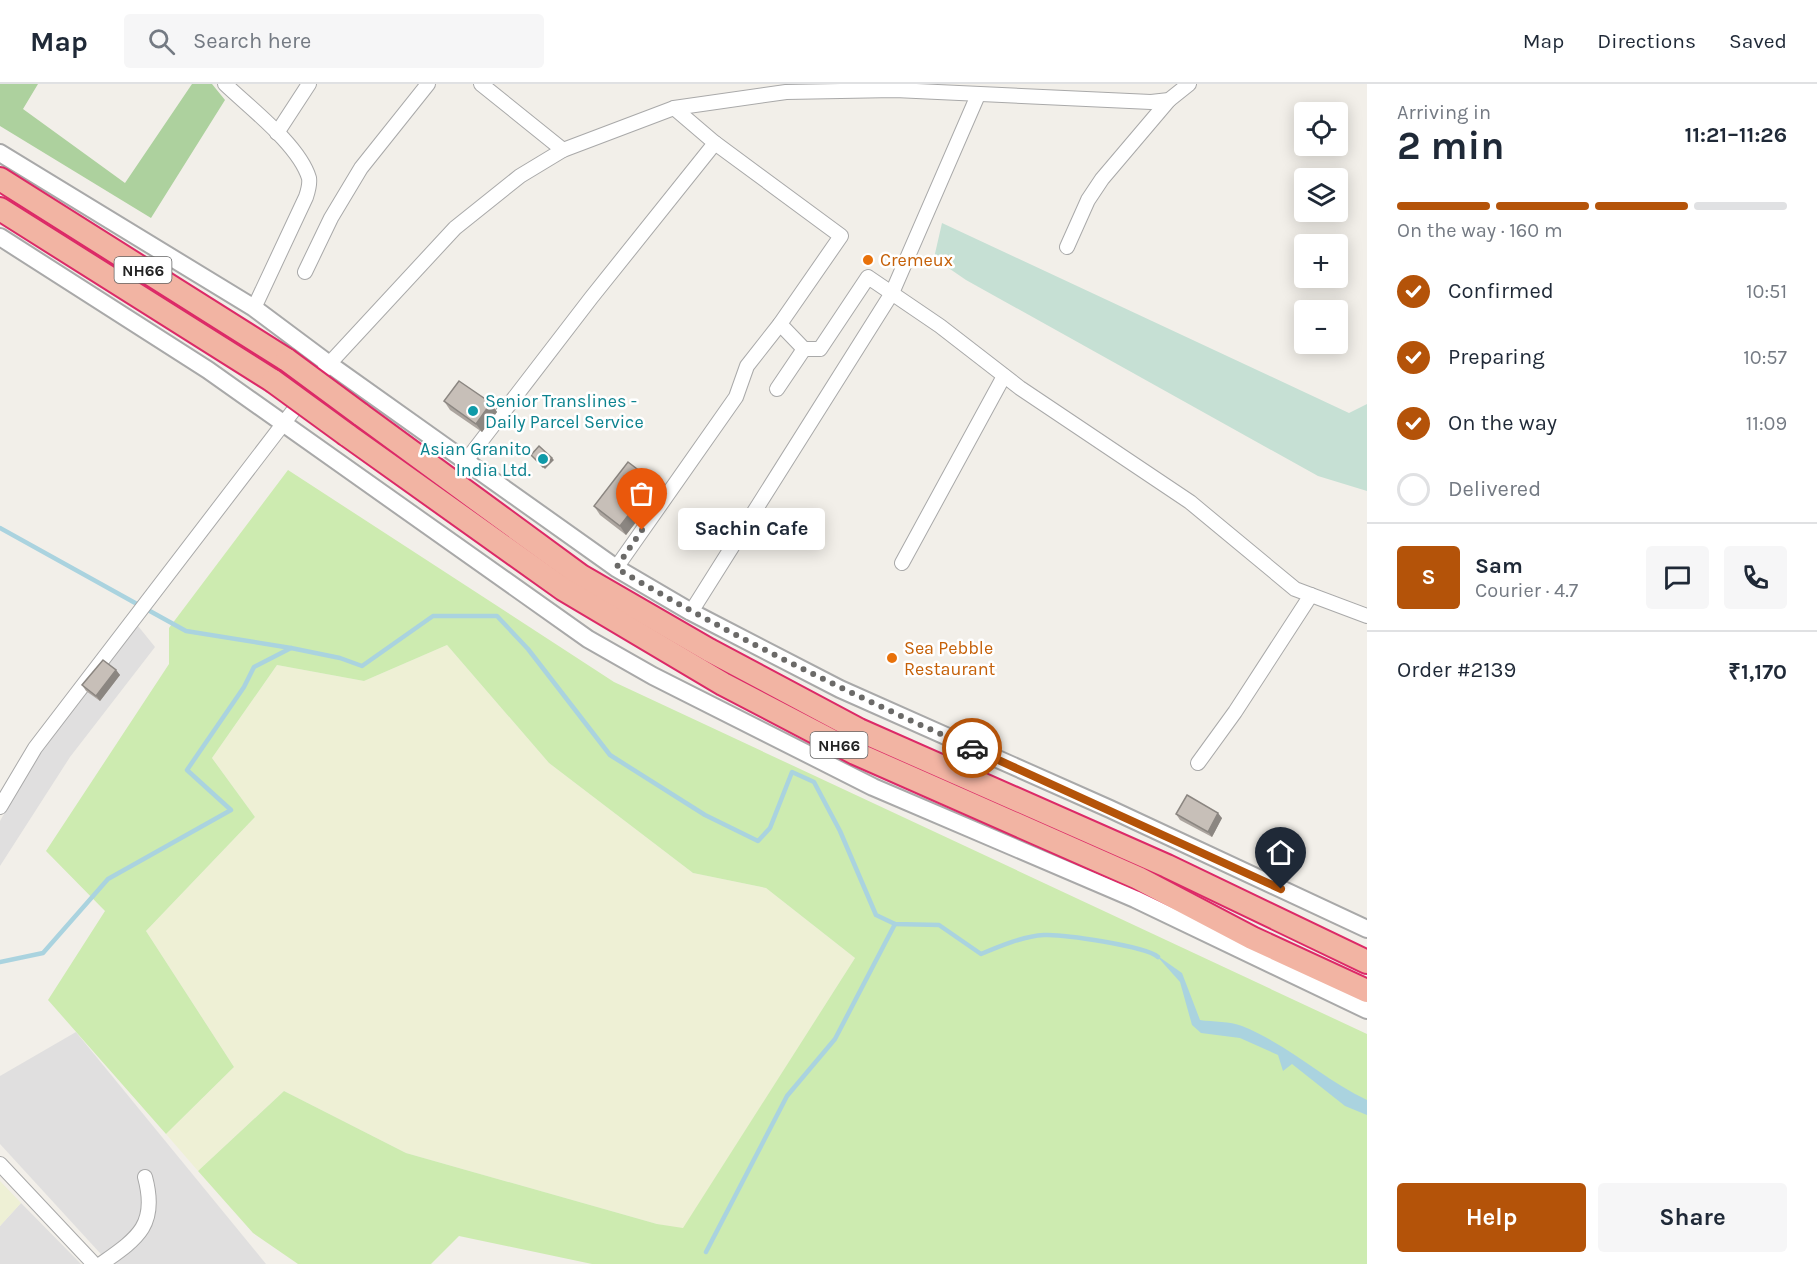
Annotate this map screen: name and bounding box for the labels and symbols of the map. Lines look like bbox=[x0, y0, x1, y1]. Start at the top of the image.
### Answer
place label: Cremeux bbox=[880, 249, 953, 271]
marker: Cremeux bbox=[861, 253, 875, 267]
road number: NH66 bbox=[114, 257, 172, 283]
place label: Senior Translines - Daily Parcel Service bbox=[485, 390, 644, 433]
marker: Senior Translines - Daily Parcel Service bbox=[466, 404, 480, 418]
place label: Asian Granito India Ltd. bbox=[420, 438, 531, 481]
marker: Asian Granito India Ltd. bbox=[536, 452, 550, 466]
pin bbox=[616, 468, 667, 530]
callout: Sachin Cafe bbox=[678, 509, 825, 551]
place label: Sea Pebble Restaurant bbox=[904, 637, 996, 680]
marker: Sea Pebble Restaurant bbox=[885, 651, 899, 665]
courier bbox=[942, 718, 1002, 778]
road number: NH66 bbox=[810, 732, 868, 758]
pin bbox=[1255, 827, 1306, 889]

